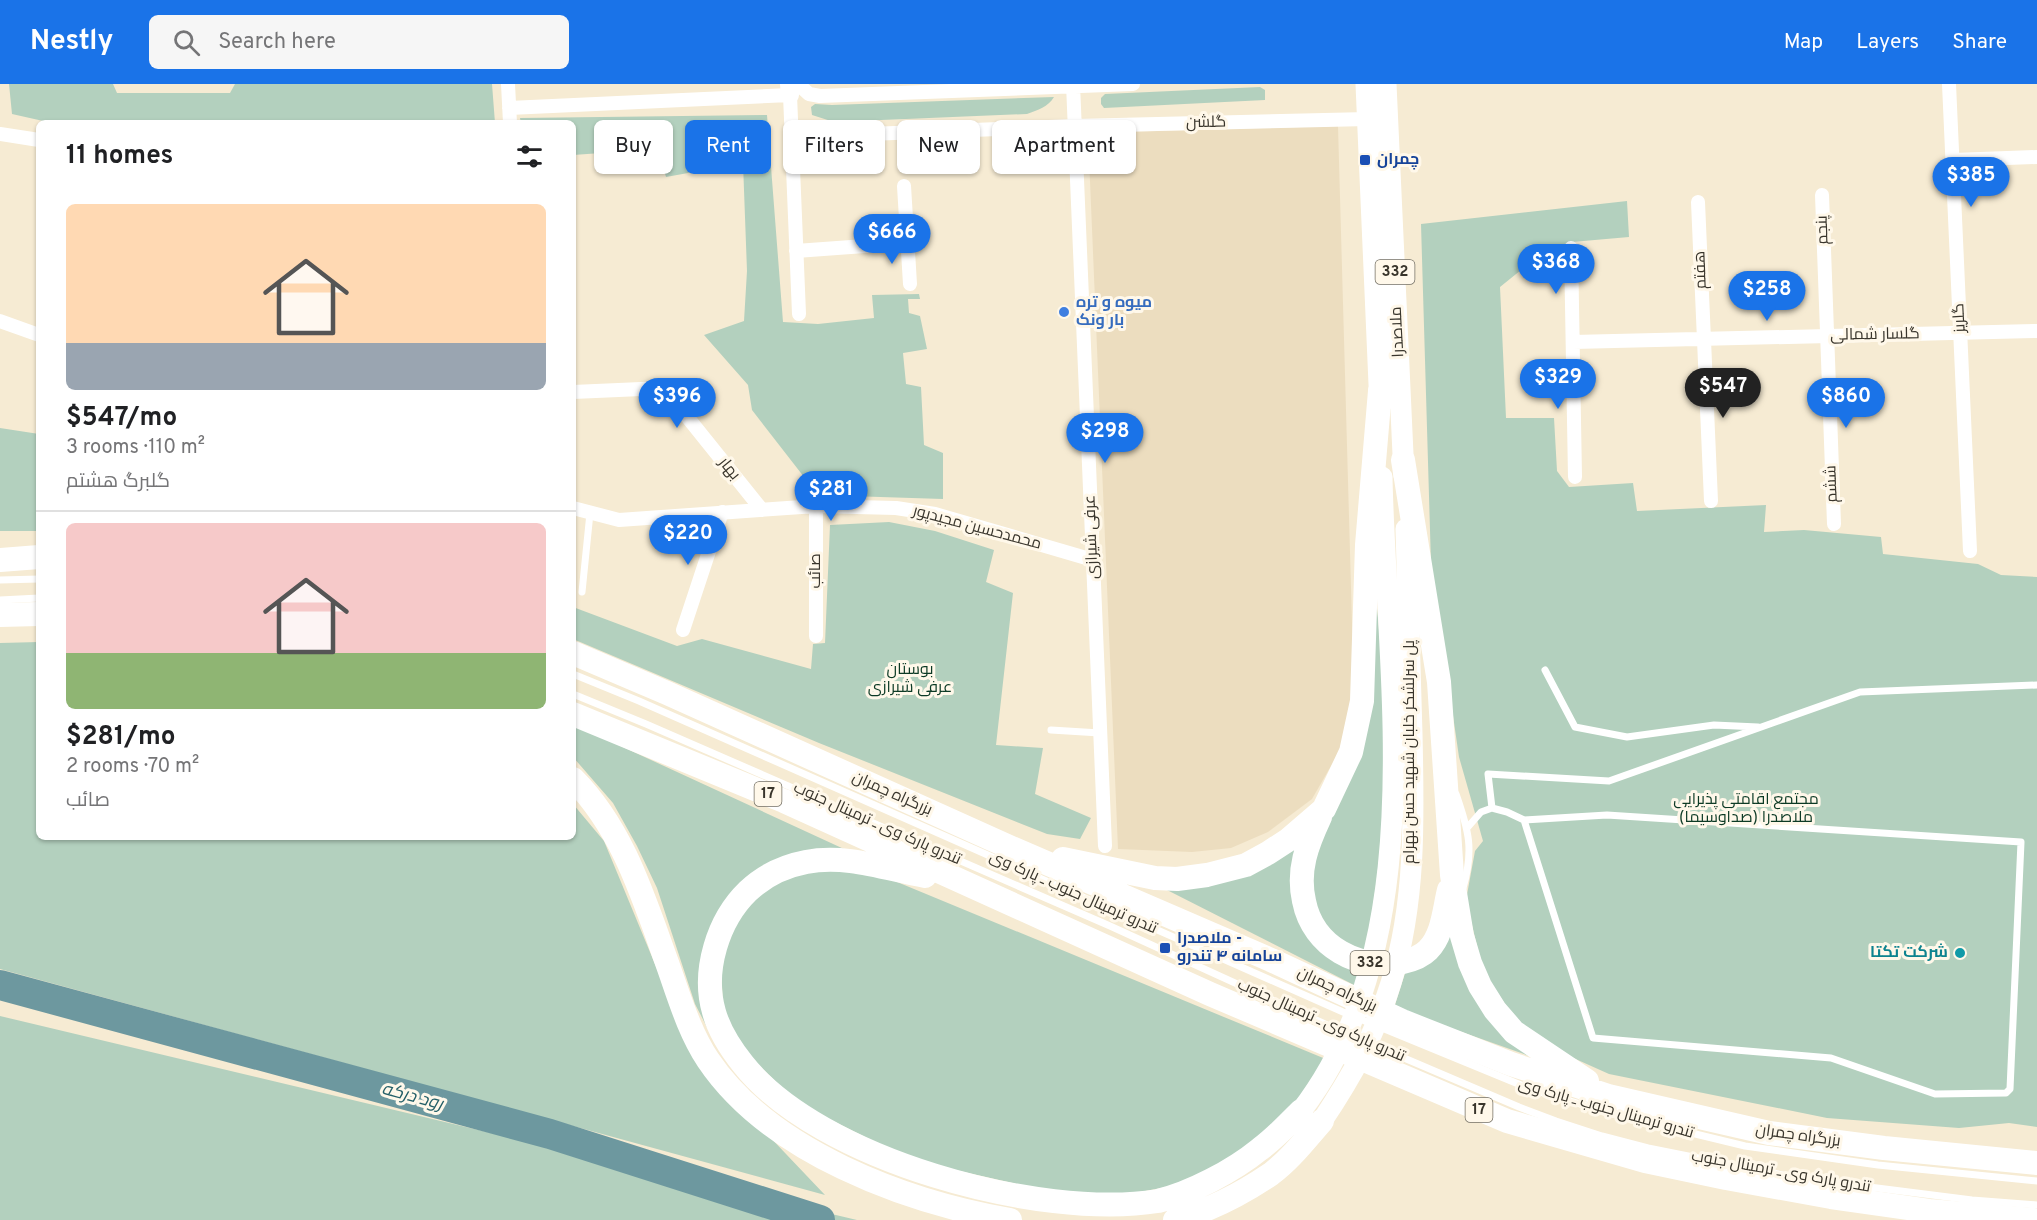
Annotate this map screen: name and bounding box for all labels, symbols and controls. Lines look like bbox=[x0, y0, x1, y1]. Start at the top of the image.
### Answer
search box bbox=[149, 15, 569, 69]
text: Nestly bbox=[30, 24, 113, 60]
icon: search bbox=[170, 26, 203, 59]
text: Search here bbox=[218, 29, 336, 56]
text: Map bbox=[1784, 29, 1823, 56]
text: Layers bbox=[1856, 29, 1919, 56]
text: Share bbox=[1952, 29, 2007, 56]
street label: گلشن bbox=[1186, 113, 1226, 133]
chip: Buy bbox=[594, 120, 673, 174]
chip: Rent bbox=[685, 120, 771, 174]
chip: Filters bbox=[783, 120, 885, 174]
chip: New bbox=[897, 120, 980, 174]
chip: Apartment bbox=[992, 120, 1136, 174]
text: 11 homes bbox=[66, 140, 173, 173]
icon: filters bbox=[513, 140, 546, 173]
place label: چمران bbox=[1377, 150, 1419, 170]
marker: چمران bbox=[1358, 153, 1372, 167]
pin: $385 bbox=[1935, 157, 2007, 208]
text: $385 bbox=[1947, 163, 1995, 189]
pin: $666 bbox=[856, 214, 928, 265]
street label: پنجم bbox=[1812, 214, 1834, 245]
text: $666 bbox=[868, 220, 916, 246]
icon: home bbox=[252, 243, 360, 351]
pin: $368 bbox=[1520, 244, 1592, 295]
text: $368 bbox=[1532, 250, 1580, 276]
street label: هفتم bbox=[1690, 251, 1712, 289]
road number: 332 bbox=[1376, 260, 1414, 284]
pin: $258 bbox=[1731, 271, 1803, 322]
text: $258 bbox=[1742, 277, 1792, 303]
place label: میوه و تره بار ونک bbox=[1076, 293, 1152, 331]
street label: گلریز bbox=[1949, 303, 1971, 334]
marker: میوه و تره بار ونک bbox=[1057, 305, 1071, 319]
street label: ملاصدرا bbox=[1387, 306, 1409, 358]
street label: گلسار شمالی bbox=[1830, 324, 1920, 346]
pin: $329 bbox=[1522, 359, 1594, 410]
text: $329 bbox=[1534, 365, 1582, 391]
pin: $547 bbox=[1687, 368, 1759, 419]
text: $547 bbox=[1699, 374, 1747, 400]
pin: $396 bbox=[641, 378, 713, 429]
pin: $860 bbox=[1810, 378, 1882, 429]
text: $396 bbox=[653, 384, 701, 410]
text: $860 bbox=[1821, 384, 1871, 410]
text: $547/mo bbox=[66, 402, 177, 435]
pin: $298 bbox=[1069, 413, 1141, 464]
text: $298 bbox=[1080, 419, 1130, 445]
text: 3 rooms · 110 m² bbox=[66, 435, 205, 461]
street label: بهار bbox=[713, 453, 744, 485]
street label: ششم bbox=[1821, 465, 1843, 503]
text: گلبرگ هشتم bbox=[66, 469, 170, 495]
pin: $281 bbox=[795, 471, 867, 522]
text: $281 bbox=[809, 477, 853, 503]
street label: عرفی شیرازی bbox=[1081, 495, 1103, 579]
street label: محمدحسین مجیدپور bbox=[909, 501, 1044, 555]
pin: $220 bbox=[652, 515, 724, 566]
text: $220 bbox=[663, 521, 713, 547]
street label: صائب bbox=[806, 553, 826, 589]
icon: home bbox=[252, 562, 360, 670]
street label: پل سرلشکر خلبان شهید حسن بهرام bbox=[1400, 639, 1420, 864]
park label: بوستان عرفی شیرازی bbox=[868, 660, 952, 698]
text: $281/mo bbox=[66, 721, 176, 754]
text: 2 rooms · 70 m² bbox=[66, 754, 199, 780]
street label: بزرگراه چمران bbox=[849, 767, 935, 821]
street label: تندرو پارک وی ـ ترمینال جنوب bbox=[790, 778, 965, 870]
road number: 17 bbox=[754, 782, 782, 806]
text: صائب bbox=[66, 788, 110, 814]
park label: مجتمع اقامتی پذیرایی ملاصدرا (صداوسیما) bbox=[1673, 790, 1819, 828]
street label: تندرو ترمینال جنوب ـ پارک وی bbox=[986, 847, 1161, 939]
place label: ملاصدرا - سامانه ۴ تندرو bbox=[1177, 929, 1282, 967]
marker: ملاصدرا - سامانه ۴ تندرو bbox=[1158, 941, 1172, 955]
place label: شرکت تکتا bbox=[1870, 943, 1948, 963]
marker: شرکت تکتا bbox=[1953, 946, 1967, 960]
road number: 332 bbox=[1350, 951, 1390, 975]
street label: بزرگراه چمران bbox=[1294, 963, 1380, 1017]
street label: تندرو پارک وی ـ ترمینال جنوب bbox=[1234, 975, 1409, 1067]
street label: تندرو ترمینال جنوب ـ پارک وی bbox=[1516, 1074, 1697, 1144]
water label: رود درکه bbox=[379, 1078, 446, 1117]
road number: 17 bbox=[1466, 1098, 1492, 1122]
street label: بزرگراه چمران bbox=[1754, 1120, 1842, 1152]
street label: تندرو پارک وی ـ ترمینال جنوب bbox=[1690, 1146, 1873, 1198]

